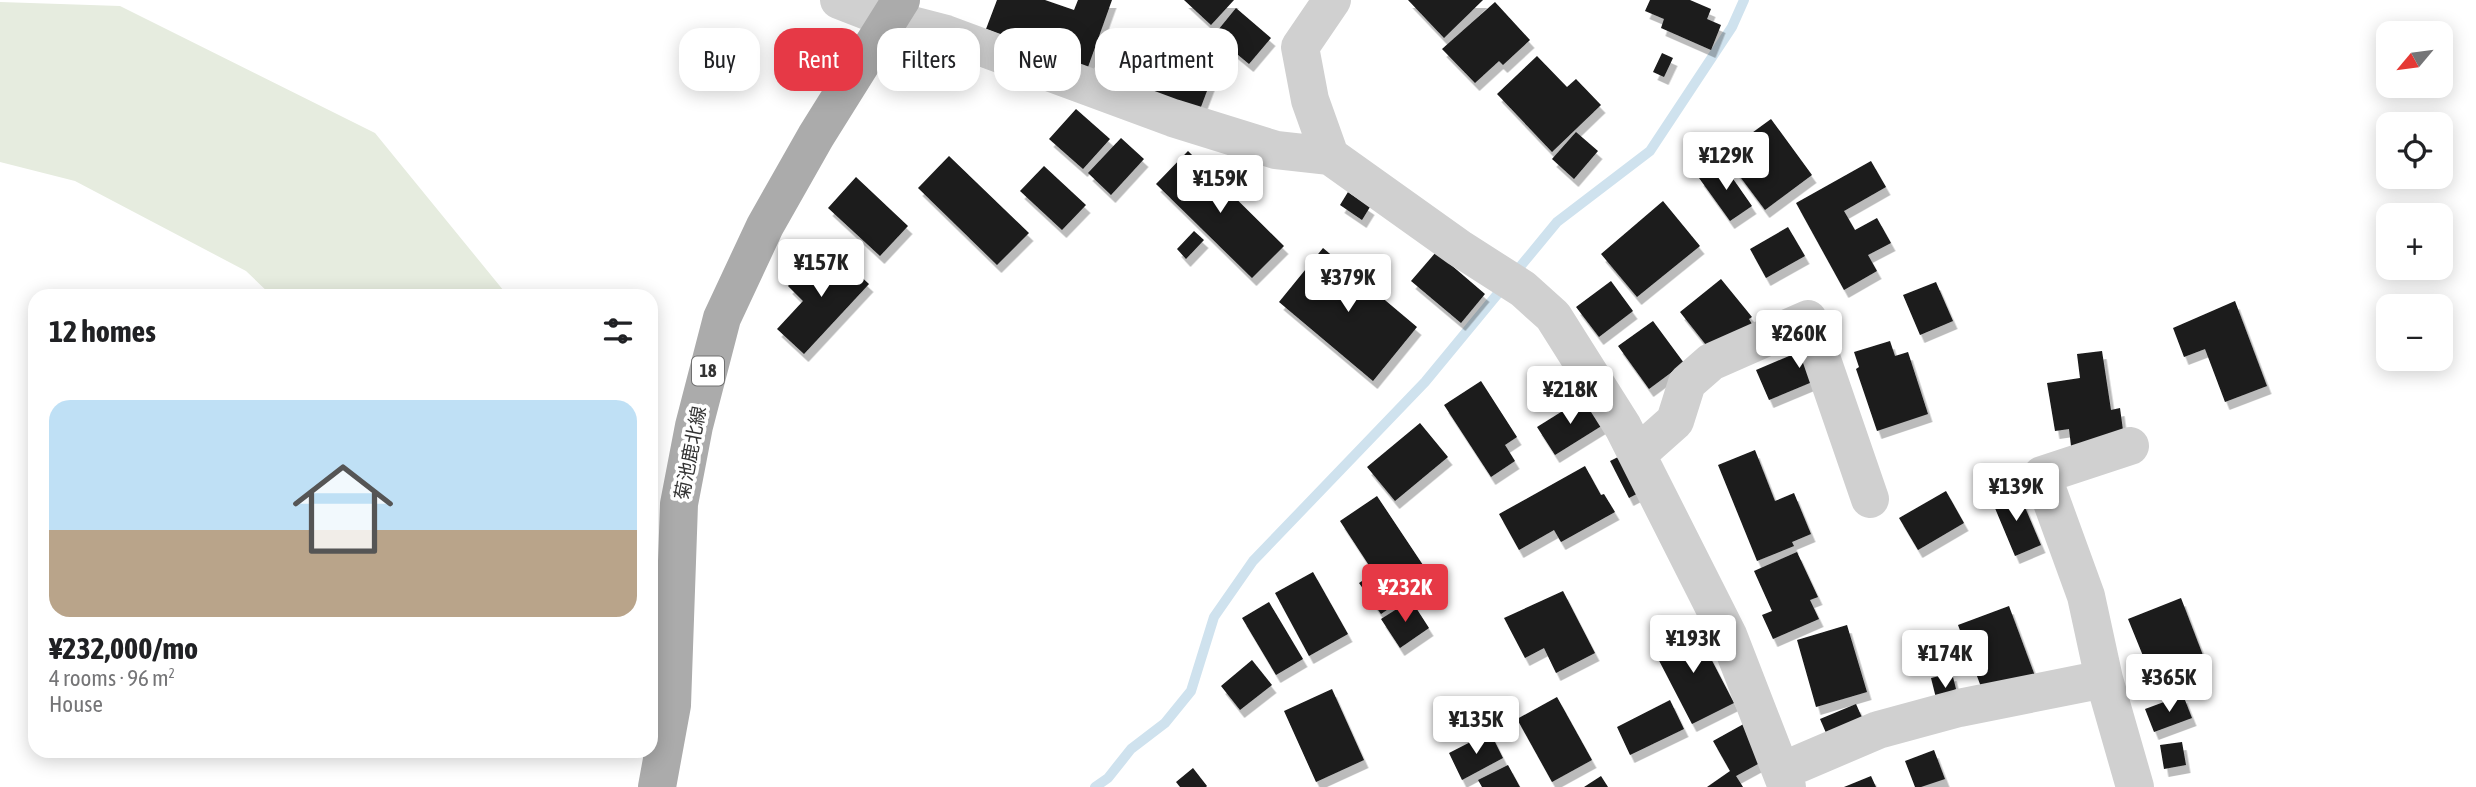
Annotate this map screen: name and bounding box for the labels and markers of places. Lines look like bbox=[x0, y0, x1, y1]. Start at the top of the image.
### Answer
pin: ¥129K bbox=[1677, 132, 1775, 192]
pin: ¥159K bbox=[1171, 156, 1269, 215]
pin: ¥157K bbox=[772, 240, 870, 299]
pin: ¥379K bbox=[1299, 254, 1397, 314]
pin: ¥260K bbox=[1750, 310, 1848, 370]
pin: ¥218K bbox=[1521, 366, 1619, 426]
pin: ¥139K bbox=[1967, 463, 2065, 523]
pin: ¥232K bbox=[1356, 564, 1454, 624]
pin: ¥193K bbox=[1644, 616, 1742, 675]
pin: ¥174K bbox=[1896, 630, 1994, 690]
pin: ¥365K bbox=[2120, 654, 2218, 714]
pin: ¥135K bbox=[1427, 696, 1525, 756]

